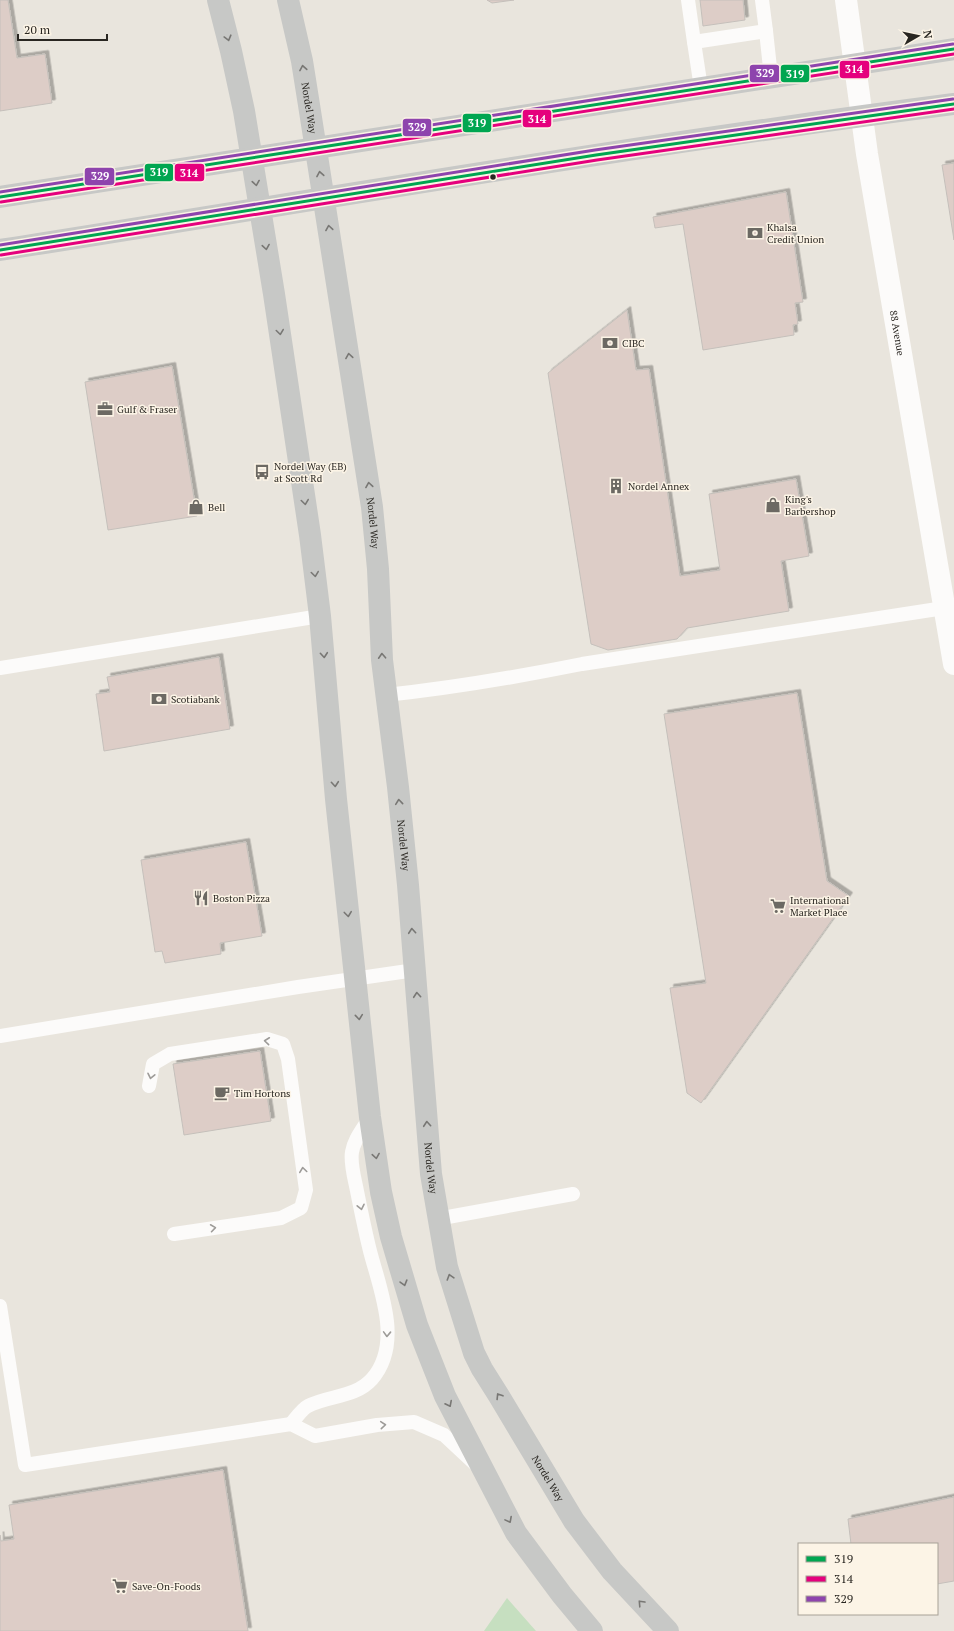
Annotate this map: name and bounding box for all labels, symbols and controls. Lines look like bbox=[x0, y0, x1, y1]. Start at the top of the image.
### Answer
scale bar bbox=[18, 16, 107, 42]
north arrow bbox=[898, 16, 938, 56]
text: 20 m bbox=[24, 22, 51, 37]
text: N bbox=[920, 29, 936, 40]
one-way arrow bbox=[223, 34, 232, 41]
line badge: 314 bbox=[839, 60, 870, 79]
text: 314 bbox=[845, 62, 864, 76]
line badge: 329 bbox=[749, 64, 780, 83]
line badge: 319 bbox=[780, 64, 810, 83]
one-way arrow bbox=[299, 65, 308, 71]
text: 329 bbox=[756, 66, 774, 80]
text: 319 bbox=[786, 67, 804, 81]
street label: Nordel Way bbox=[298, 81, 320, 135]
line badge: 314 bbox=[522, 109, 552, 128]
text: 314 bbox=[528, 112, 547, 126]
line badge: 319 bbox=[462, 113, 492, 133]
text: 319 bbox=[468, 116, 486, 130]
line badge: 329 bbox=[402, 118, 432, 137]
text: 329 bbox=[408, 120, 426, 134]
line badge: 319 bbox=[144, 163, 174, 182]
line badge: 314 bbox=[174, 163, 205, 182]
text: 319 bbox=[150, 165, 168, 179]
text: 314 bbox=[180, 166, 199, 180]
line badge: 329 bbox=[84, 167, 115, 186]
text: 329 bbox=[91, 169, 109, 183]
one-way arrow bbox=[317, 170, 325, 177]
unlabelled marker bbox=[488, 172, 498, 182]
one-way arrow bbox=[251, 180, 260, 186]
place label: Khalsa Credit Union bbox=[767, 221, 824, 246]
bank icon: Khalsa Credit Union bbox=[746, 224, 764, 242]
one-way arrow bbox=[326, 225, 334, 231]
one-way arrow bbox=[261, 244, 270, 251]
street label: 88 Avenue bbox=[887, 309, 907, 357]
one-way arrow bbox=[275, 329, 284, 335]
bank icon: CIBC bbox=[601, 334, 619, 352]
place label: CIBC bbox=[622, 337, 645, 350]
one-way arrow bbox=[345, 353, 354, 359]
office icon: Gulf & Fraser bbox=[96, 400, 114, 418]
place label: Gulf & Fraser bbox=[117, 403, 177, 416]
place label: Nordel Way (EB) at Scott Rd bbox=[274, 460, 347, 485]
bus stop icon: Nordel Way (EB) at Scott Rd bbox=[253, 463, 271, 481]
building icon: Nordel Annex bbox=[607, 477, 625, 495]
place label: Nordel Annex bbox=[628, 480, 690, 493]
one-way arrow bbox=[365, 482, 374, 488]
place label: King's Barbershop bbox=[785, 493, 836, 518]
street label: Nordel Way bbox=[364, 496, 382, 550]
shop icon: King's Barbershop bbox=[764, 496, 782, 514]
shop icon: Bell bbox=[187, 498, 205, 516]
one-way arrow bbox=[300, 499, 309, 505]
place label: Bell bbox=[208, 501, 225, 514]
one-way arrow bbox=[310, 571, 319, 577]
one-way arrow bbox=[319, 652, 328, 658]
one-way arrow bbox=[378, 653, 386, 659]
bank icon: Scotiabank bbox=[150, 690, 168, 708]
place label: Scotiabank bbox=[171, 693, 220, 706]
one-way arrow bbox=[330, 781, 339, 787]
one-way arrow bbox=[395, 799, 404, 805]
street label: Nordel Way bbox=[394, 819, 413, 873]
restaurant icon: Boston Pizza bbox=[192, 889, 210, 907]
place label: Boston Pizza bbox=[213, 892, 270, 905]
place label: International Market Place bbox=[790, 894, 849, 919]
supermarket icon: International Market Place bbox=[769, 897, 787, 915]
one-way arrow bbox=[343, 911, 352, 917]
one-way arrow bbox=[407, 928, 416, 934]
one-way arrow bbox=[413, 992, 422, 998]
one-way arrow bbox=[355, 1014, 364, 1020]
one-way arrow bbox=[264, 1037, 271, 1046]
one-way arrow bbox=[147, 1073, 155, 1079]
cafe icon: Tim Hortons bbox=[213, 1084, 231, 1102]
place label: Tim Hortons bbox=[234, 1087, 290, 1100]
one-way arrow bbox=[422, 1121, 431, 1128]
street label: Nordel Way bbox=[422, 1142, 440, 1196]
one-way arrow bbox=[371, 1153, 380, 1159]
one-way arrow bbox=[299, 1167, 308, 1173]
one-way arrow bbox=[356, 1204, 364, 1210]
one-way arrow bbox=[209, 1224, 216, 1233]
one-way arrow bbox=[446, 1274, 455, 1281]
one-way arrow bbox=[399, 1279, 408, 1286]
one-way arrow bbox=[383, 1331, 392, 1337]
one-way arrow bbox=[497, 1393, 504, 1400]
one-way arrow bbox=[445, 1400, 452, 1408]
one-way arrow bbox=[380, 1421, 386, 1430]
street label: Nordel Way bbox=[529, 1453, 567, 1505]
one-way arrow bbox=[504, 1516, 512, 1523]
legend bbox=[798, 1543, 938, 1615]
text: 319 bbox=[834, 1551, 853, 1566]
text: 314 bbox=[834, 1571, 854, 1586]
supermarket icon: Save-On-Foods bbox=[111, 1577, 129, 1595]
place label: Save-On-Foods bbox=[132, 1580, 201, 1593]
text: 329 bbox=[834, 1591, 853, 1606]
one-way arrow bbox=[639, 1600, 646, 1607]

